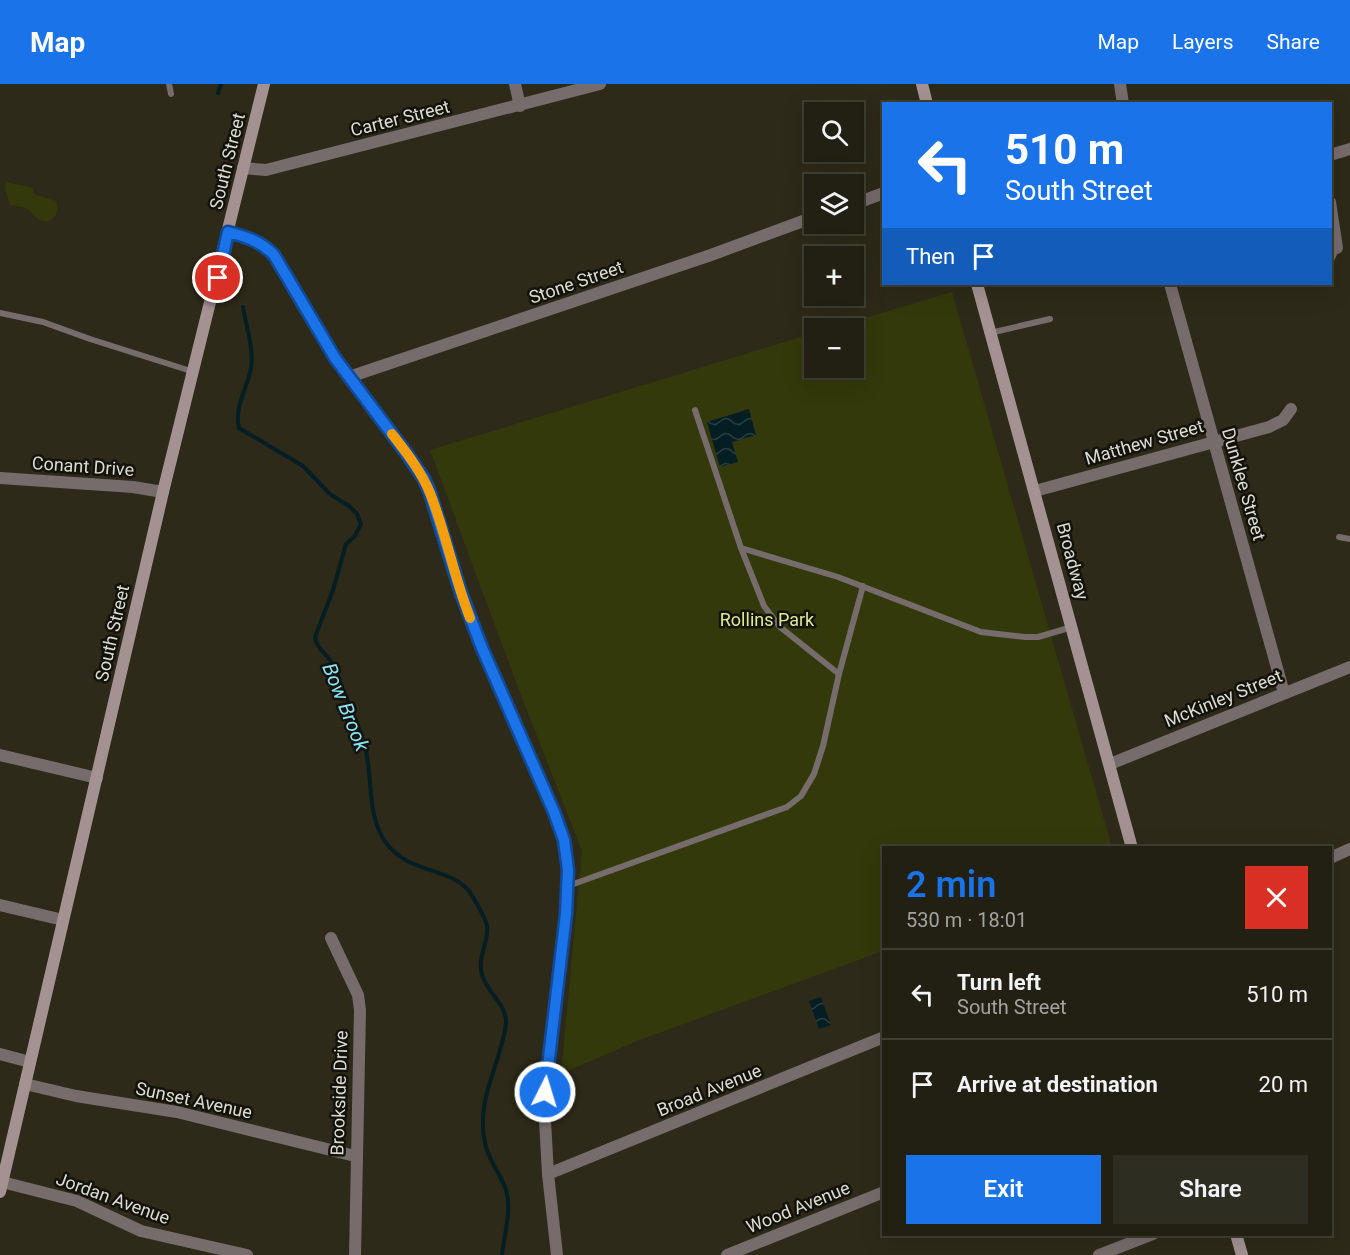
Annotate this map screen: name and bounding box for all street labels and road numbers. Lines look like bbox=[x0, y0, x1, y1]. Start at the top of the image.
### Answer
street label: Carter Street bbox=[348, 96, 452, 140]
street label: South Street bbox=[205, 111, 249, 211]
street label: Stone Street bbox=[526, 256, 626, 308]
street label: Matthew Street bbox=[1082, 415, 1206, 469]
street label: Dunklee Street bbox=[1218, 425, 1270, 543]
street label: Conant Drive bbox=[31, 452, 135, 480]
street label: Broadway bbox=[1053, 520, 1093, 602]
street label: South Street bbox=[91, 582, 133, 683]
street label: McKinley Street bbox=[1161, 665, 1285, 731]
street label: Brookside Drive bbox=[326, 1030, 352, 1156]
street label: Broad Avenue bbox=[654, 1060, 764, 1120]
street label: Sunset Avenue bbox=[134, 1077, 254, 1123]
street label: Jordan Avenue bbox=[53, 1168, 173, 1228]
street label: Wood Avenue bbox=[743, 1177, 853, 1237]

